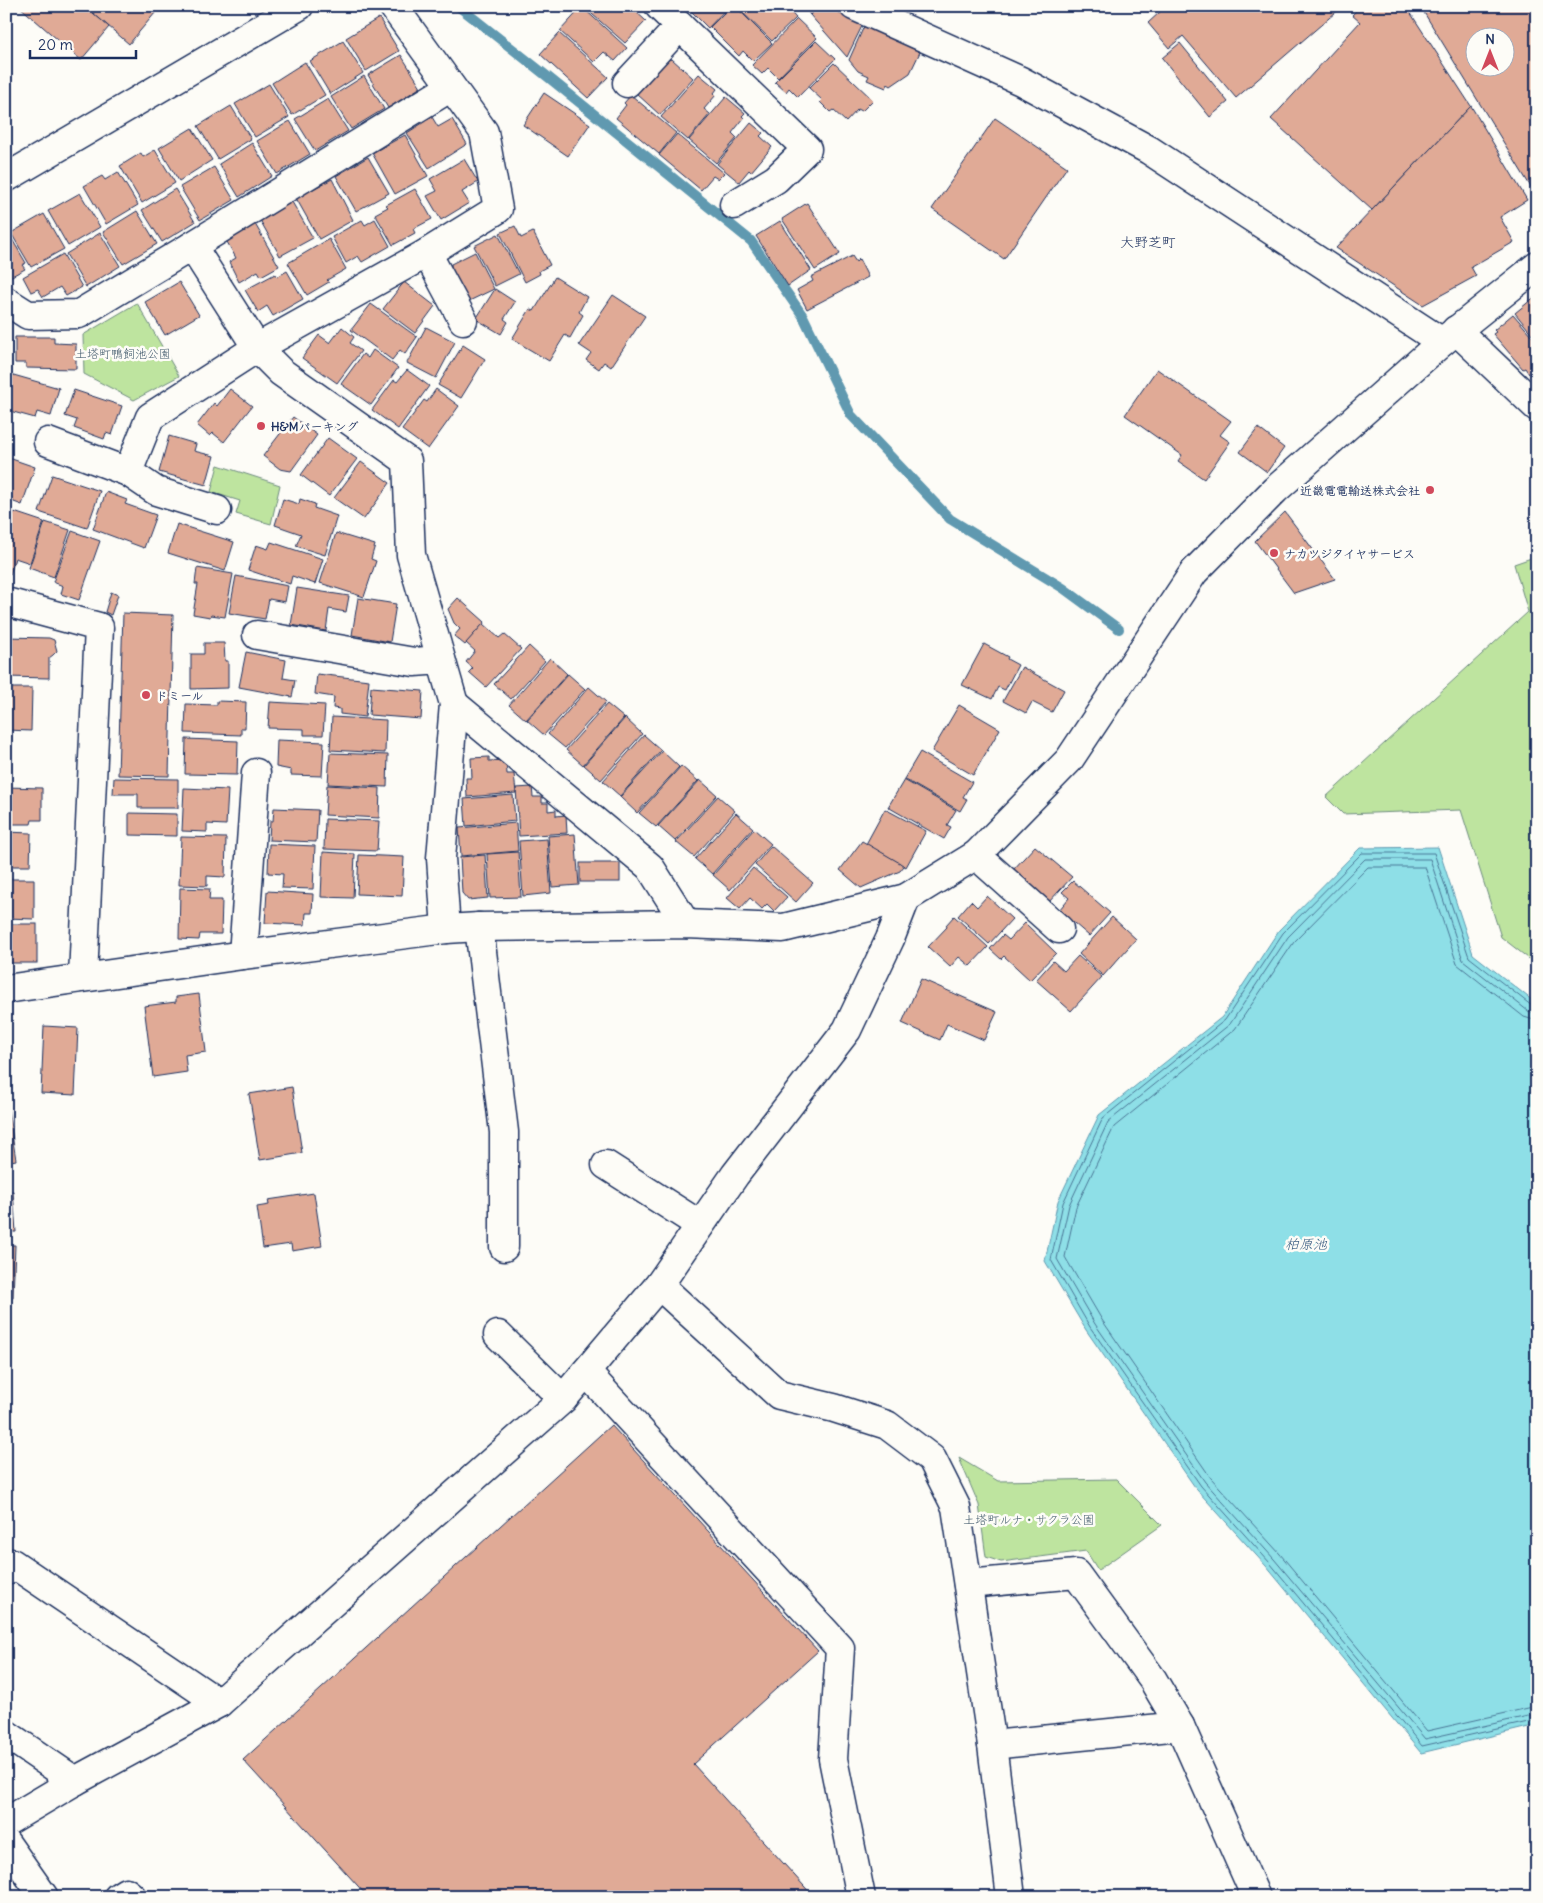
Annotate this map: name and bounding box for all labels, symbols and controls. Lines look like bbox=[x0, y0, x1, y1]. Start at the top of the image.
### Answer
scale bar bbox=[30, 28, 136, 60]
north arrow bbox=[1466, 28, 1516, 78]
text: N bbox=[1485, 30, 1495, 48]
text: 20 m bbox=[38, 35, 73, 54]
district label: 大野芝町 bbox=[1120, 233, 1176, 251]
park label: 土塔町鴨飼池公園 bbox=[75, 346, 171, 361]
place label: H&Mパーキング bbox=[271, 419, 359, 434]
marker: H&Mパーキング bbox=[255, 420, 267, 432]
place label: 近畿電電輸送株式会社 bbox=[1300, 483, 1420, 498]
marker: 近畿電電輸送株式会社 bbox=[1424, 484, 1436, 496]
place label: ナカツジタイヤサービス bbox=[1284, 546, 1415, 561]
marker: ナカツジタイヤサービス bbox=[1268, 547, 1280, 559]
place label: ドミール bbox=[156, 688, 204, 703]
marker: ドミール bbox=[140, 689, 152, 701]
water label: 柏原池 bbox=[1285, 1235, 1328, 1253]
park label: 土塔町ルナ・サクラ公園 bbox=[963, 1512, 1095, 1527]

